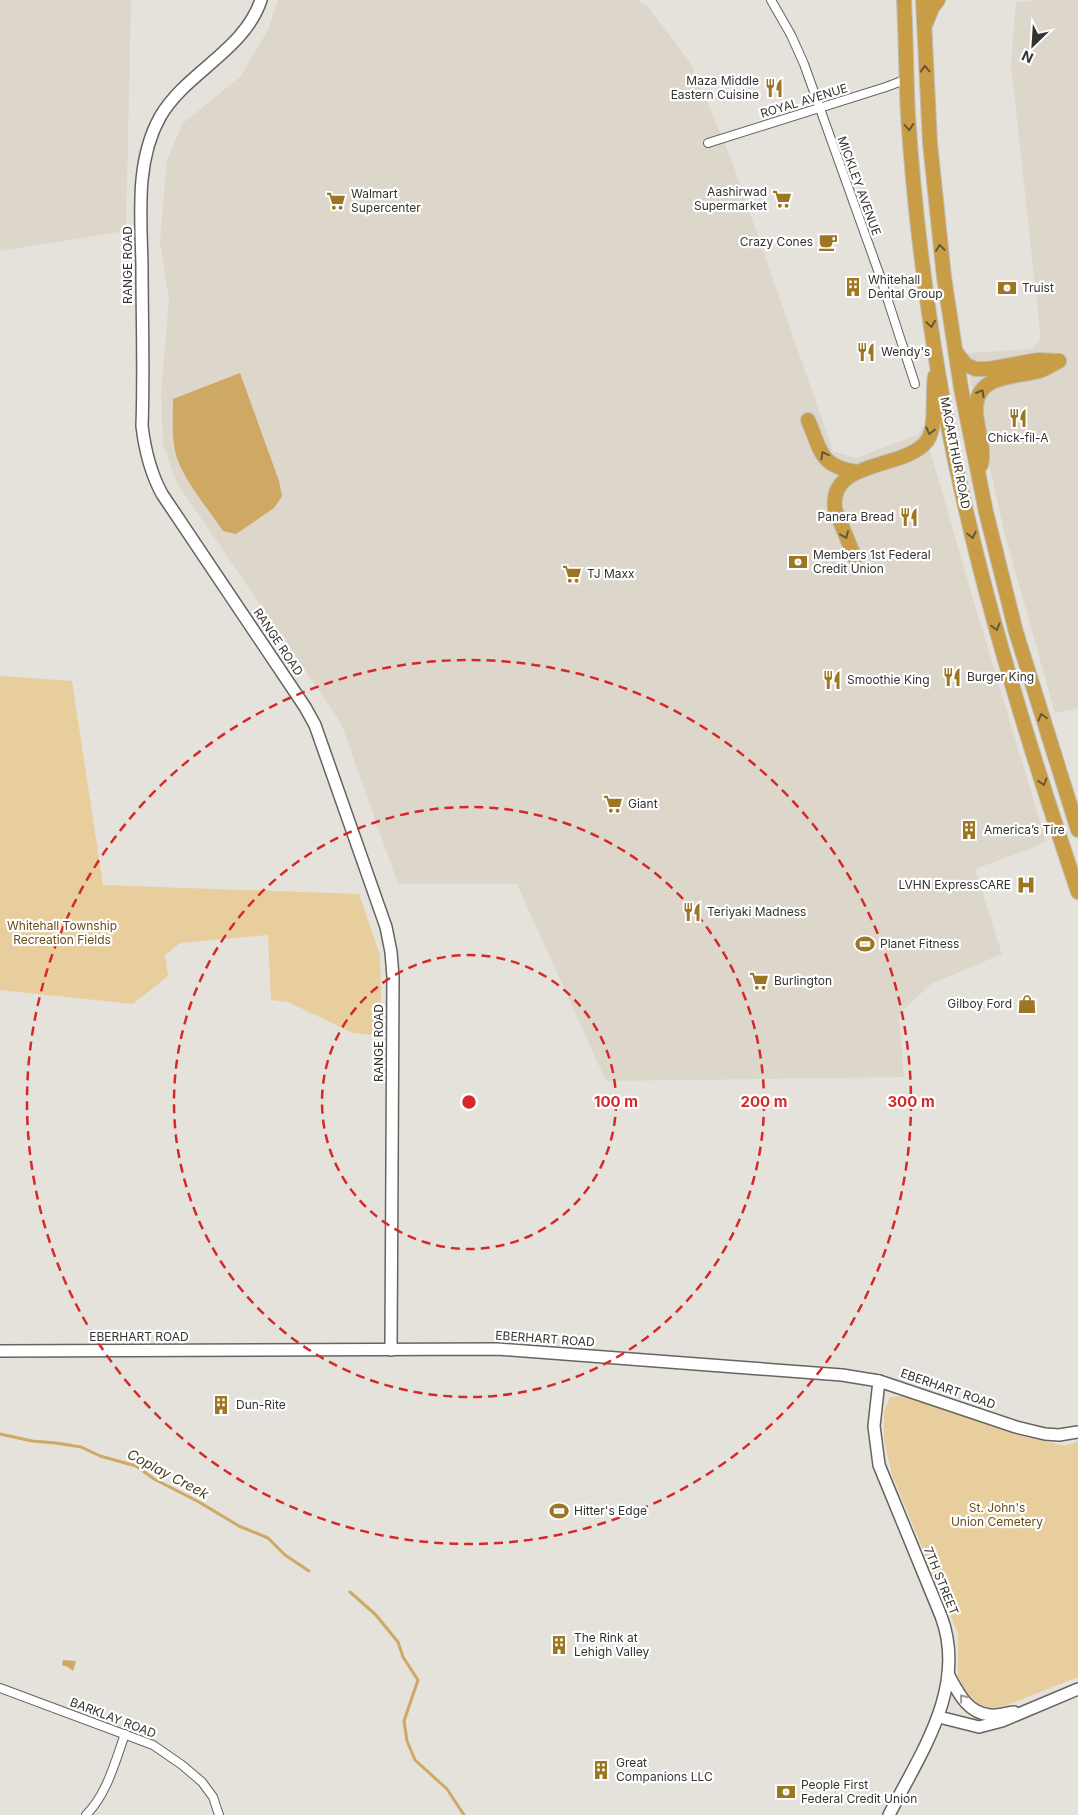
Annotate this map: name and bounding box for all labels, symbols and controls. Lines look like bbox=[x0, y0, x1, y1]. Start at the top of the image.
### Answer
north arrow bbox=[1008, 20, 1058, 70]
text: N bbox=[1019, 47, 1036, 67]
one-way arrow bbox=[920, 65, 930, 72]
place label: Maza Middle Eastern Cuisine bbox=[671, 73, 759, 102]
restaurant icon: Maza Middle Eastern Cuisine bbox=[763, 77, 785, 99]
street label: ROYAL AVENUE bbox=[758, 80, 849, 121]
one-way arrow bbox=[904, 124, 915, 132]
street label: MICKLEY AVENUE bbox=[835, 134, 884, 238]
place label: Aashirwad Supermarket bbox=[694, 184, 767, 213]
place label: Walmart Supercenter bbox=[351, 186, 421, 215]
supermarket icon: Aashirwad Supermarket bbox=[771, 188, 793, 210]
supermarket icon: Walmart Supercenter bbox=[325, 190, 347, 212]
street label: RANGE ROAD bbox=[120, 226, 135, 304]
cafe icon: Crazy Cones bbox=[817, 231, 839, 253]
place label: Crazy Cones bbox=[740, 234, 813, 249]
one-way arrow bbox=[935, 244, 946, 252]
place label: Whitehall Dental Group bbox=[868, 272, 943, 301]
building icon: Whitehall Dental Group bbox=[842, 276, 864, 298]
bank icon: Truist bbox=[996, 277, 1018, 299]
place label: Truist bbox=[1022, 280, 1054, 295]
one-way arrow bbox=[925, 320, 936, 328]
restaurant icon: Wendy's bbox=[855, 341, 877, 363]
place label: Wendy's bbox=[881, 344, 930, 359]
one-way arrow bbox=[974, 390, 984, 399]
street label: MACARTHUR ROAD bbox=[937, 396, 974, 510]
restaurant icon: Chick-fil-A bbox=[1007, 407, 1029, 429]
one-way arrow bbox=[925, 427, 936, 436]
place label: Chick-fil-A bbox=[988, 430, 1048, 445]
one-way arrow bbox=[820, 451, 830, 460]
restaurant icon: Panera Bread bbox=[898, 506, 920, 528]
place label: Panera Bread bbox=[818, 509, 894, 524]
one-way arrow bbox=[839, 530, 850, 539]
one-way arrow bbox=[966, 530, 977, 539]
place label: Members 1st Federal Credit Union bbox=[813, 547, 931, 576]
bank icon: Members 1st Federal Credit Union bbox=[787, 551, 809, 573]
supermarket icon: TJ Maxx bbox=[561, 563, 583, 585]
place label: TJ Maxx bbox=[587, 566, 635, 581]
street label: RANGE ROAD bbox=[250, 605, 306, 678]
one-way arrow bbox=[990, 622, 1001, 631]
restaurant icon: Burger King bbox=[941, 666, 963, 688]
restaurant icon: Smoothie King bbox=[821, 669, 843, 691]
place label: Burger King bbox=[967, 669, 1034, 684]
place label: Smoothie King bbox=[847, 672, 930, 687]
one-way arrow bbox=[1038, 713, 1048, 722]
one-way arrow bbox=[1037, 778, 1047, 786]
supermarket icon: Giant bbox=[602, 793, 624, 815]
place label: Giant bbox=[628, 796, 658, 811]
building icon: America’s Tire bbox=[958, 819, 980, 841]
place label: America’s Tire bbox=[984, 822, 1065, 837]
hospital icon: LVHN ExpressCARE bbox=[1015, 874, 1037, 896]
place label: LVHN ExpressCARE bbox=[899, 877, 1011, 892]
restaurant icon: Teriyaki Madness bbox=[681, 901, 703, 923]
place label: Teriyaki Madness bbox=[707, 904, 806, 919]
park label: Whitehall Township Recreation Fields bbox=[7, 918, 117, 947]
sports icon: Planet Fitness bbox=[854, 933, 876, 955]
place label: Planet Fitness bbox=[880, 936, 959, 951]
supermarket icon: Burlington bbox=[748, 970, 770, 992]
place label: Burlington bbox=[774, 973, 832, 988]
shop icon: Gilboy Ford bbox=[1016, 993, 1038, 1015]
place label: Gilboy Ford bbox=[947, 996, 1012, 1011]
street label: RANGE ROAD bbox=[371, 1004, 386, 1082]
text: 100 m bbox=[594, 1092, 638, 1111]
text: 200 m bbox=[741, 1092, 787, 1111]
text: 300 m bbox=[887, 1092, 935, 1111]
centre of rings bbox=[460, 1093, 478, 1111]
street label: EBERHART ROAD bbox=[495, 1328, 595, 1349]
street label: EBERHART ROAD bbox=[89, 1329, 189, 1344]
street label: EBERHART ROAD bbox=[899, 1365, 998, 1412]
building icon: Dun-Rite bbox=[210, 1394, 232, 1416]
place label: Dun-Rite bbox=[236, 1397, 286, 1412]
water label: Coplay Creek bbox=[125, 1445, 212, 1502]
sports icon: Hitter's Edge bbox=[548, 1500, 570, 1522]
park label: St. John's Union Cemetery bbox=[951, 1500, 1043, 1529]
place label: Hitter's Edge bbox=[574, 1503, 647, 1518]
street label: 7TH STREET bbox=[921, 1545, 962, 1617]
place label: The Rink at Lehigh Valley bbox=[574, 1630, 650, 1659]
building icon: The Rink at Lehigh Valley bbox=[548, 1634, 570, 1656]
street label: BARKLAY ROAD bbox=[68, 1694, 158, 1741]
one-way arrow bbox=[960, 1695, 969, 1704]
place label: Great Companions LLC bbox=[616, 1755, 713, 1784]
building icon: Great Companions LLC bbox=[590, 1759, 612, 1781]
place label: People First Federal Credit Union bbox=[801, 1777, 917, 1806]
bank icon: People First Federal Credit Union bbox=[775, 1781, 797, 1803]

